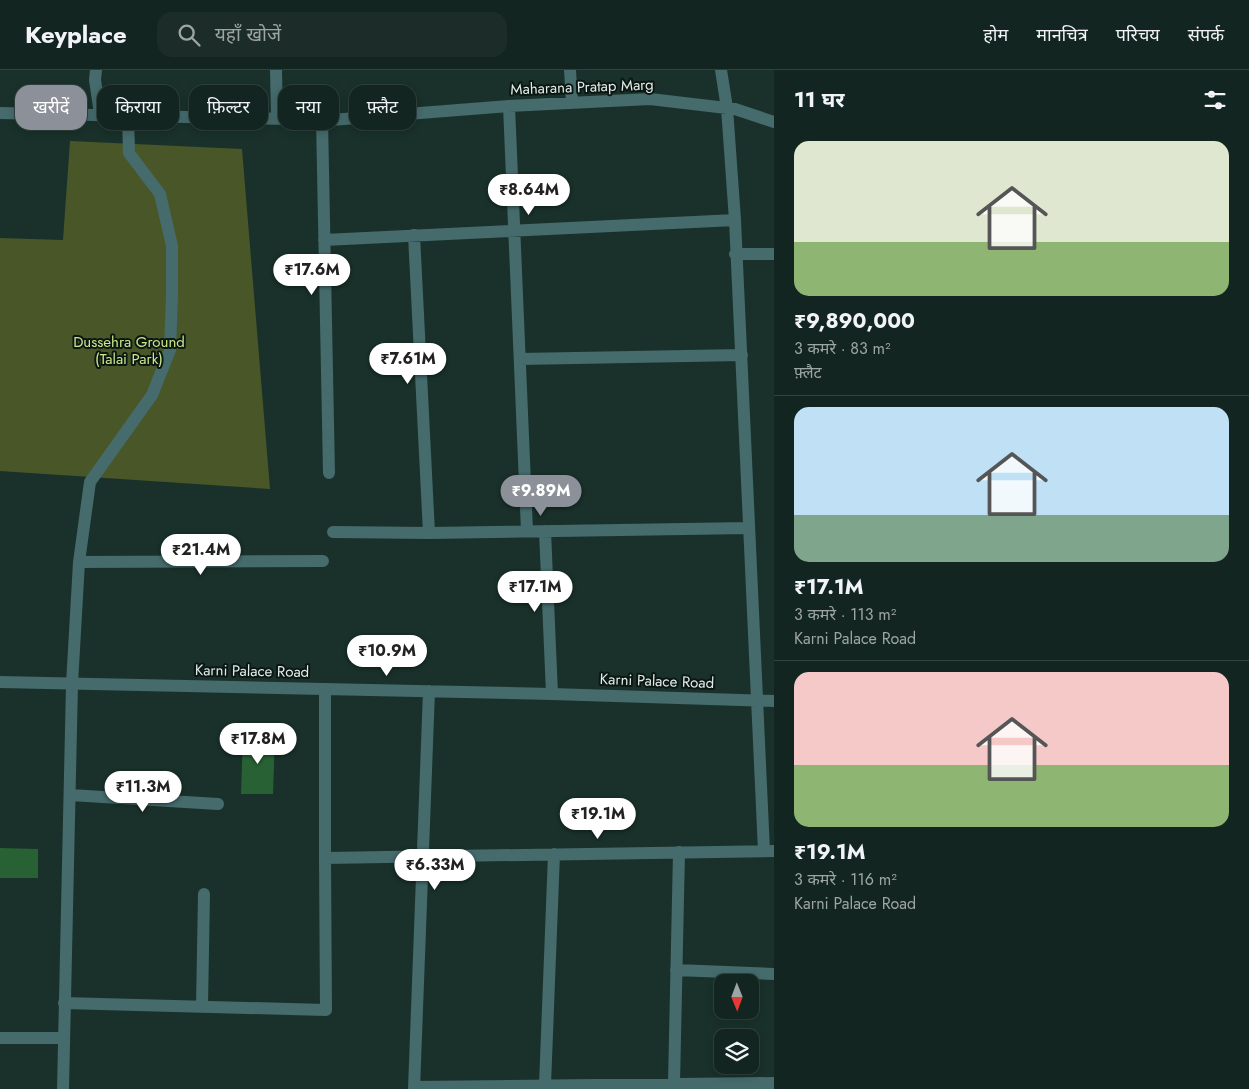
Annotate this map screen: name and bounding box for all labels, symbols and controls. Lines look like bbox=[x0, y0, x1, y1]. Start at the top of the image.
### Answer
search box bbox=[157, 12, 507, 57]
text: Keyplace bbox=[25, 17, 127, 52]
icon: search bbox=[175, 21, 203, 49]
text: यहाँ खोजें bbox=[215, 21, 281, 48]
text: होम bbox=[983, 22, 1008, 48]
text: मानचित्र bbox=[1036, 22, 1088, 48]
text: परिचय bbox=[1116, 22, 1160, 48]
text: संपर्क bbox=[1188, 22, 1224, 48]
street label: Maharana Pratap Marg bbox=[510, 74, 654, 100]
chip: खरीदें bbox=[15, 85, 87, 130]
chip: किराया bbox=[97, 85, 179, 130]
chip: फ़िल्टर bbox=[189, 85, 268, 130]
chip: नया bbox=[278, 85, 339, 130]
chip: फ़्लैट bbox=[349, 85, 416, 130]
text: 11 घर bbox=[794, 85, 845, 115]
icon: filters bbox=[1201, 86, 1229, 114]
icon: home bbox=[967, 173, 1057, 263]
pin: ₹8.64M bbox=[488, 174, 570, 216]
text: ₹8.64M bbox=[499, 178, 559, 201]
pin: ₹17.6M bbox=[271, 254, 353, 296]
text: ₹17.6M bbox=[284, 258, 340, 281]
text: ₹9,890,000 bbox=[794, 306, 915, 336]
park label: Dussehra Ground (Talai Park) bbox=[73, 331, 185, 370]
text: 3 कमरे · 83 m² bbox=[794, 337, 891, 360]
pin: ₹7.61M bbox=[367, 342, 449, 385]
text: ₹7.61M bbox=[380, 347, 436, 370]
text: फ़्लैट bbox=[794, 361, 822, 384]
icon: home bbox=[967, 439, 1057, 529]
pin: ₹9.89M bbox=[500, 474, 582, 517]
text: ₹9.89M bbox=[512, 479, 570, 502]
pin: ₹21.4M bbox=[160, 534, 242, 576]
text: ₹21.4M bbox=[172, 538, 230, 561]
pin: ₹17.1M bbox=[494, 570, 576, 613]
text: ₹17.1M bbox=[794, 572, 863, 602]
text: ₹17.1M bbox=[509, 575, 561, 598]
text: 3 कमरे · 113 m² bbox=[794, 603, 896, 626]
text: Karni Palace Road bbox=[794, 627, 916, 650]
pin: ₹10.9M bbox=[346, 634, 428, 677]
text: ₹10.9M bbox=[358, 639, 416, 662]
street label: Karni Palace Road bbox=[195, 659, 309, 683]
street label: Karni Palace Road bbox=[599, 668, 715, 694]
icon: home bbox=[967, 704, 1057, 794]
pin: ₹17.8M bbox=[217, 722, 299, 765]
text: ₹17.8M bbox=[231, 727, 285, 750]
pin: ₹11.3M bbox=[102, 770, 184, 813]
text: ₹11.3M bbox=[116, 775, 170, 798]
pin: ₹19.1M bbox=[557, 798, 639, 840]
text: ₹19.1M bbox=[571, 802, 625, 825]
text: ₹19.1M bbox=[794, 837, 865, 867]
pin: ₹6.33M bbox=[394, 848, 476, 891]
text: ₹6.33M bbox=[405, 853, 465, 876]
text: 3 कमरे · 116 m² bbox=[794, 868, 897, 891]
text: Karni Palace Road bbox=[794, 892, 916, 915]
north arrow bbox=[714, 974, 759, 1019]
map controls bbox=[714, 974, 759, 1074]
button: layers bbox=[714, 1029, 759, 1074]

